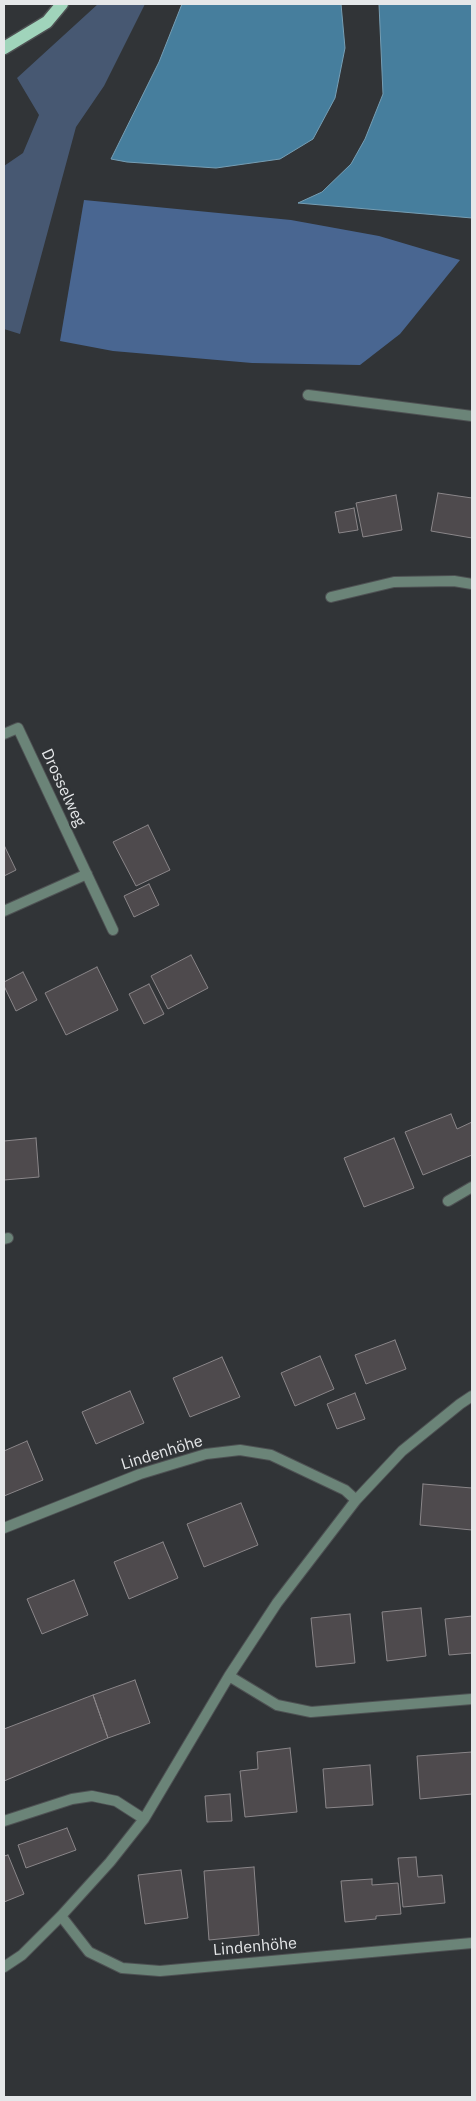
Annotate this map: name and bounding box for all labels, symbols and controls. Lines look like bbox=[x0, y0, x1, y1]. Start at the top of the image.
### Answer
street label: Drosselweg bbox=[37, 746, 89, 830]
street label: Lindenhöhe bbox=[119, 1432, 205, 1474]
street label: Lindenhöhe bbox=[212, 1934, 298, 1960]

